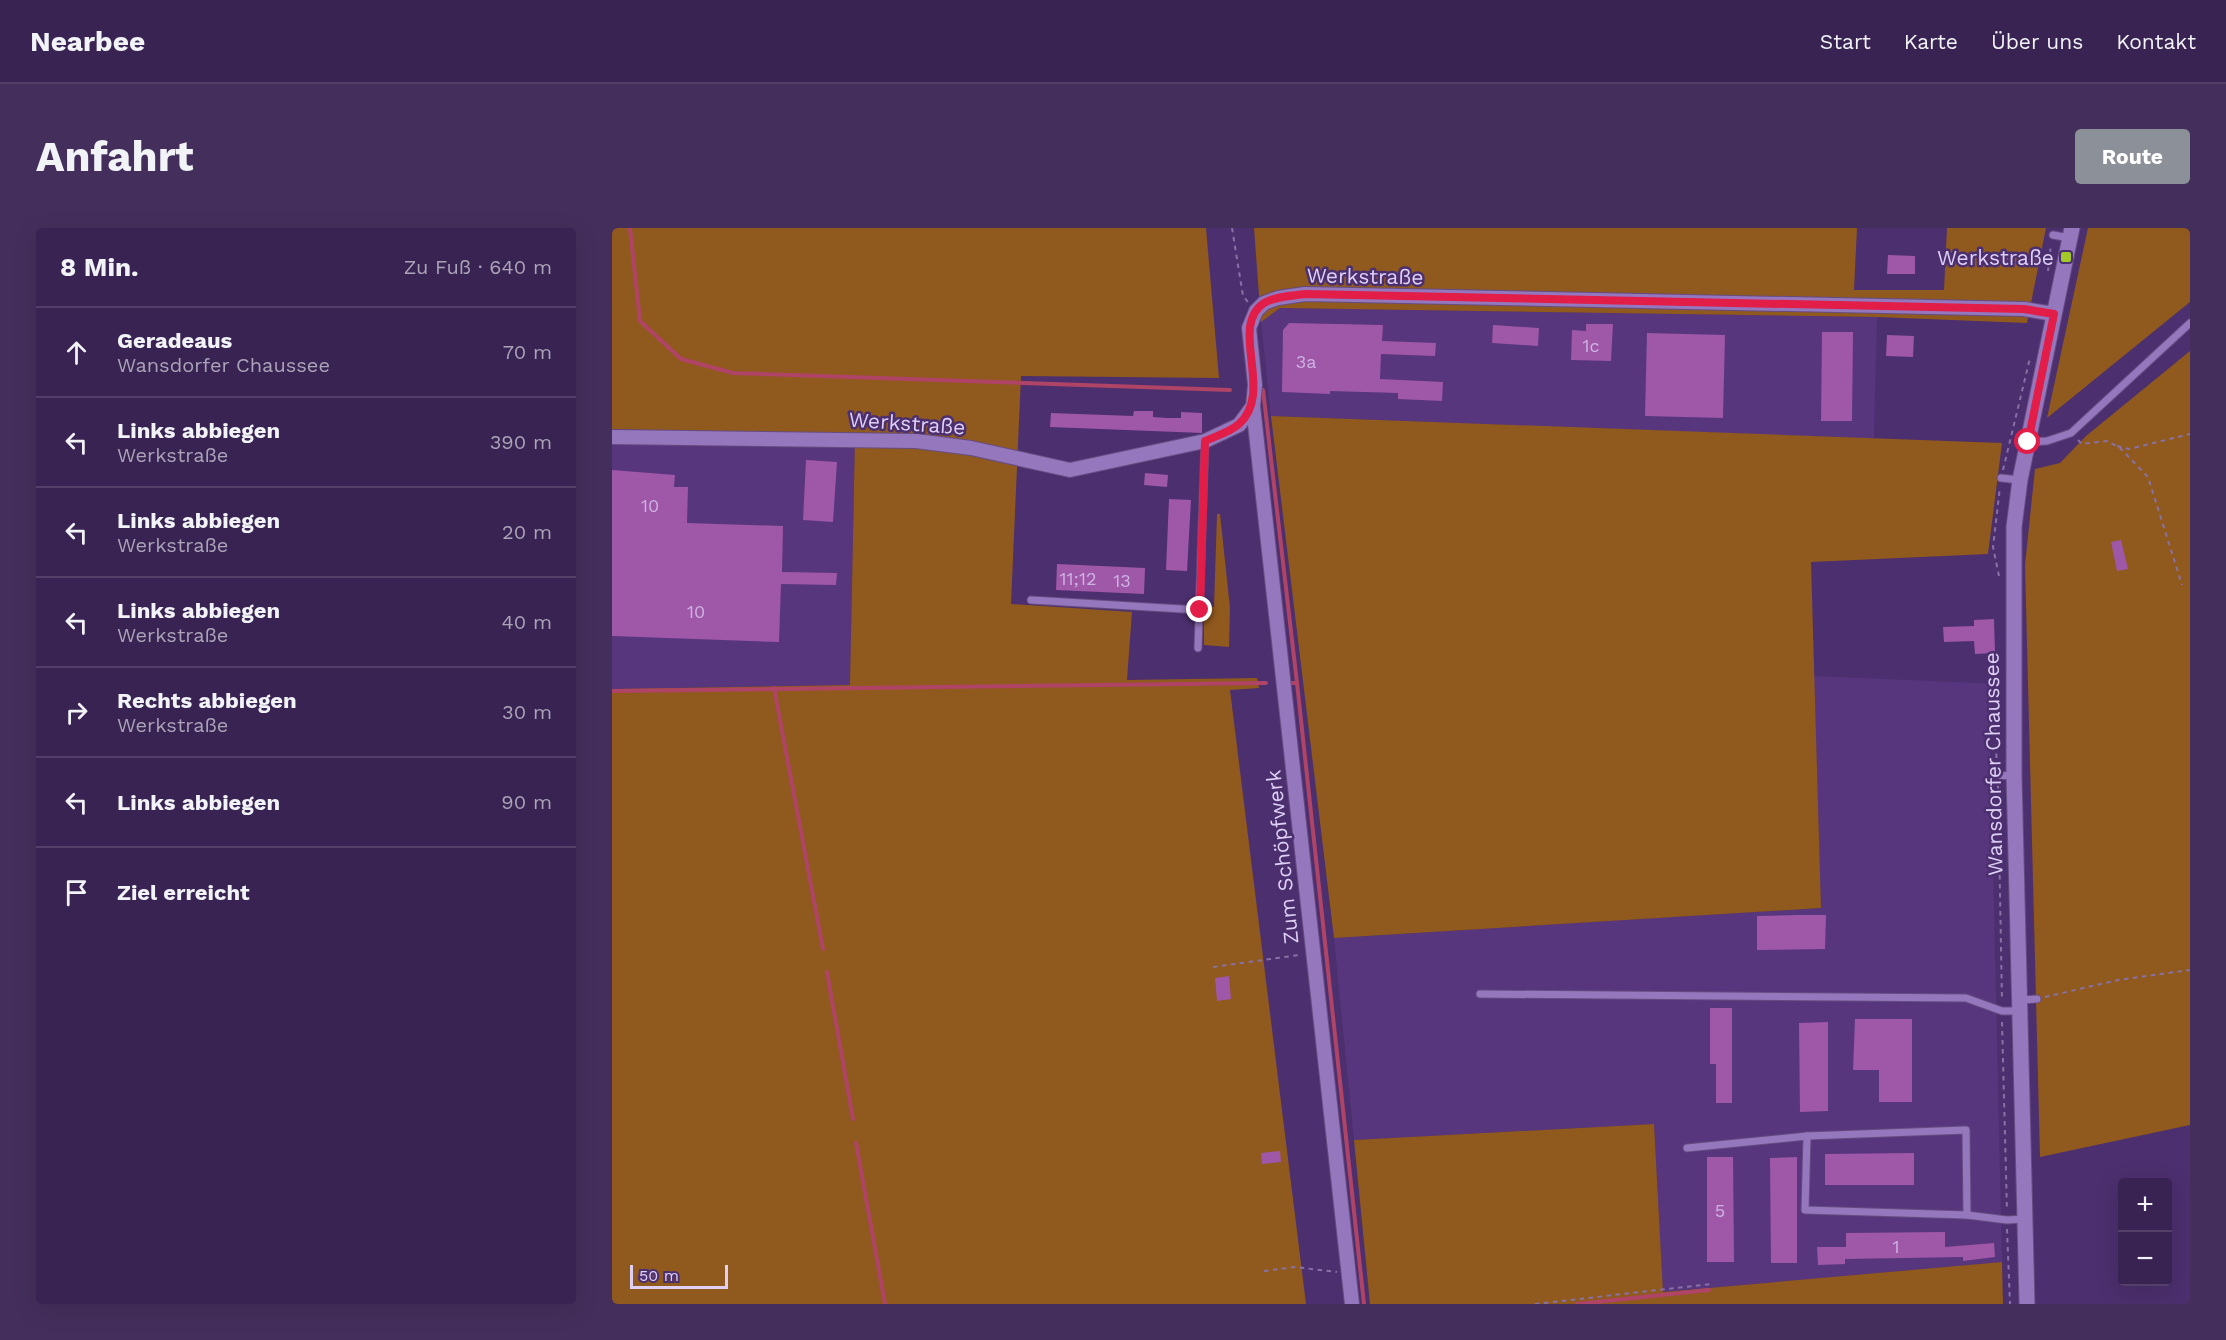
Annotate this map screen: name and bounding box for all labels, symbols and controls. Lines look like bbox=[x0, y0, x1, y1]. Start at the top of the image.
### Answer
text: Nearbee bbox=[30, 25, 145, 58]
text: Start bbox=[1820, 29, 1871, 54]
text: Karte bbox=[1904, 29, 1958, 54]
text: Über uns bbox=[1991, 29, 2083, 54]
text: Kontakt bbox=[2116, 29, 2196, 54]
button: Route bbox=[2075, 129, 2190, 184]
text: Anfahrt bbox=[36, 132, 194, 181]
place label: Werkstraße bbox=[1937, 245, 2054, 270]
marker: Werkstraße bbox=[2059, 250, 2073, 264]
text: 8 Min. bbox=[60, 252, 139, 282]
text: Zu Fuß · 640 m bbox=[404, 255, 552, 279]
street label: Werkstraße bbox=[1306, 262, 1424, 290]
text: Geradeaus bbox=[117, 328, 232, 353]
house number: 1c bbox=[1582, 335, 1600, 356]
icon: ahead bbox=[60, 336, 93, 369]
text: 70 m bbox=[503, 340, 552, 364]
house number: 3a bbox=[1296, 351, 1316, 372]
text: Wansdorfer Chaussee bbox=[117, 353, 330, 377]
street label: Werkstraße bbox=[848, 406, 966, 440]
text: Links abbiegen bbox=[117, 418, 280, 443]
icon: left bbox=[60, 426, 93, 459]
route start bbox=[2014, 428, 2040, 454]
text: 390 m bbox=[490, 430, 552, 454]
text: Werkstraße bbox=[117, 443, 228, 467]
house number: 10 bbox=[641, 495, 659, 516]
text: Links abbiegen bbox=[117, 508, 280, 533]
icon: left bbox=[60, 516, 93, 549]
text: 20 m bbox=[502, 520, 552, 544]
text: Werkstraße bbox=[117, 533, 228, 557]
house number: 11;12 bbox=[1060, 568, 1096, 589]
house number: 13 bbox=[1113, 570, 1131, 591]
route end bbox=[1186, 596, 1212, 622]
text: Links abbiegen bbox=[117, 598, 280, 623]
house number: 10 bbox=[687, 601, 705, 622]
icon: left bbox=[60, 606, 93, 639]
text: 40 m bbox=[501, 610, 552, 634]
text: Werkstraße bbox=[117, 623, 228, 647]
street label: Wansdorfer Chaussee bbox=[1979, 652, 2007, 876]
text: Rechts abbiegen bbox=[117, 688, 297, 713]
icon: right bbox=[60, 696, 93, 729]
text: 30 m bbox=[502, 700, 552, 724]
text: Werkstraße bbox=[117, 713, 228, 737]
street label: Zum Schöpfwerk bbox=[1260, 769, 1304, 945]
icon: left bbox=[60, 786, 93, 819]
text: Links abbiegen bbox=[117, 790, 280, 815]
text: 90 m bbox=[501, 790, 552, 814]
icon: arrive bbox=[60, 876, 93, 909]
text: Ziel erreicht bbox=[117, 880, 250, 905]
map controls bbox=[2118, 1178, 2172, 1286]
button: + bbox=[2118, 1178, 2172, 1232]
house number: 5 bbox=[1715, 1200, 1725, 1221]
button: − bbox=[2118, 1232, 2172, 1286]
house number: 1 bbox=[1892, 1236, 1900, 1257]
scale bar bbox=[630, 1262, 728, 1290]
text: 50 m bbox=[639, 1266, 679, 1285]

